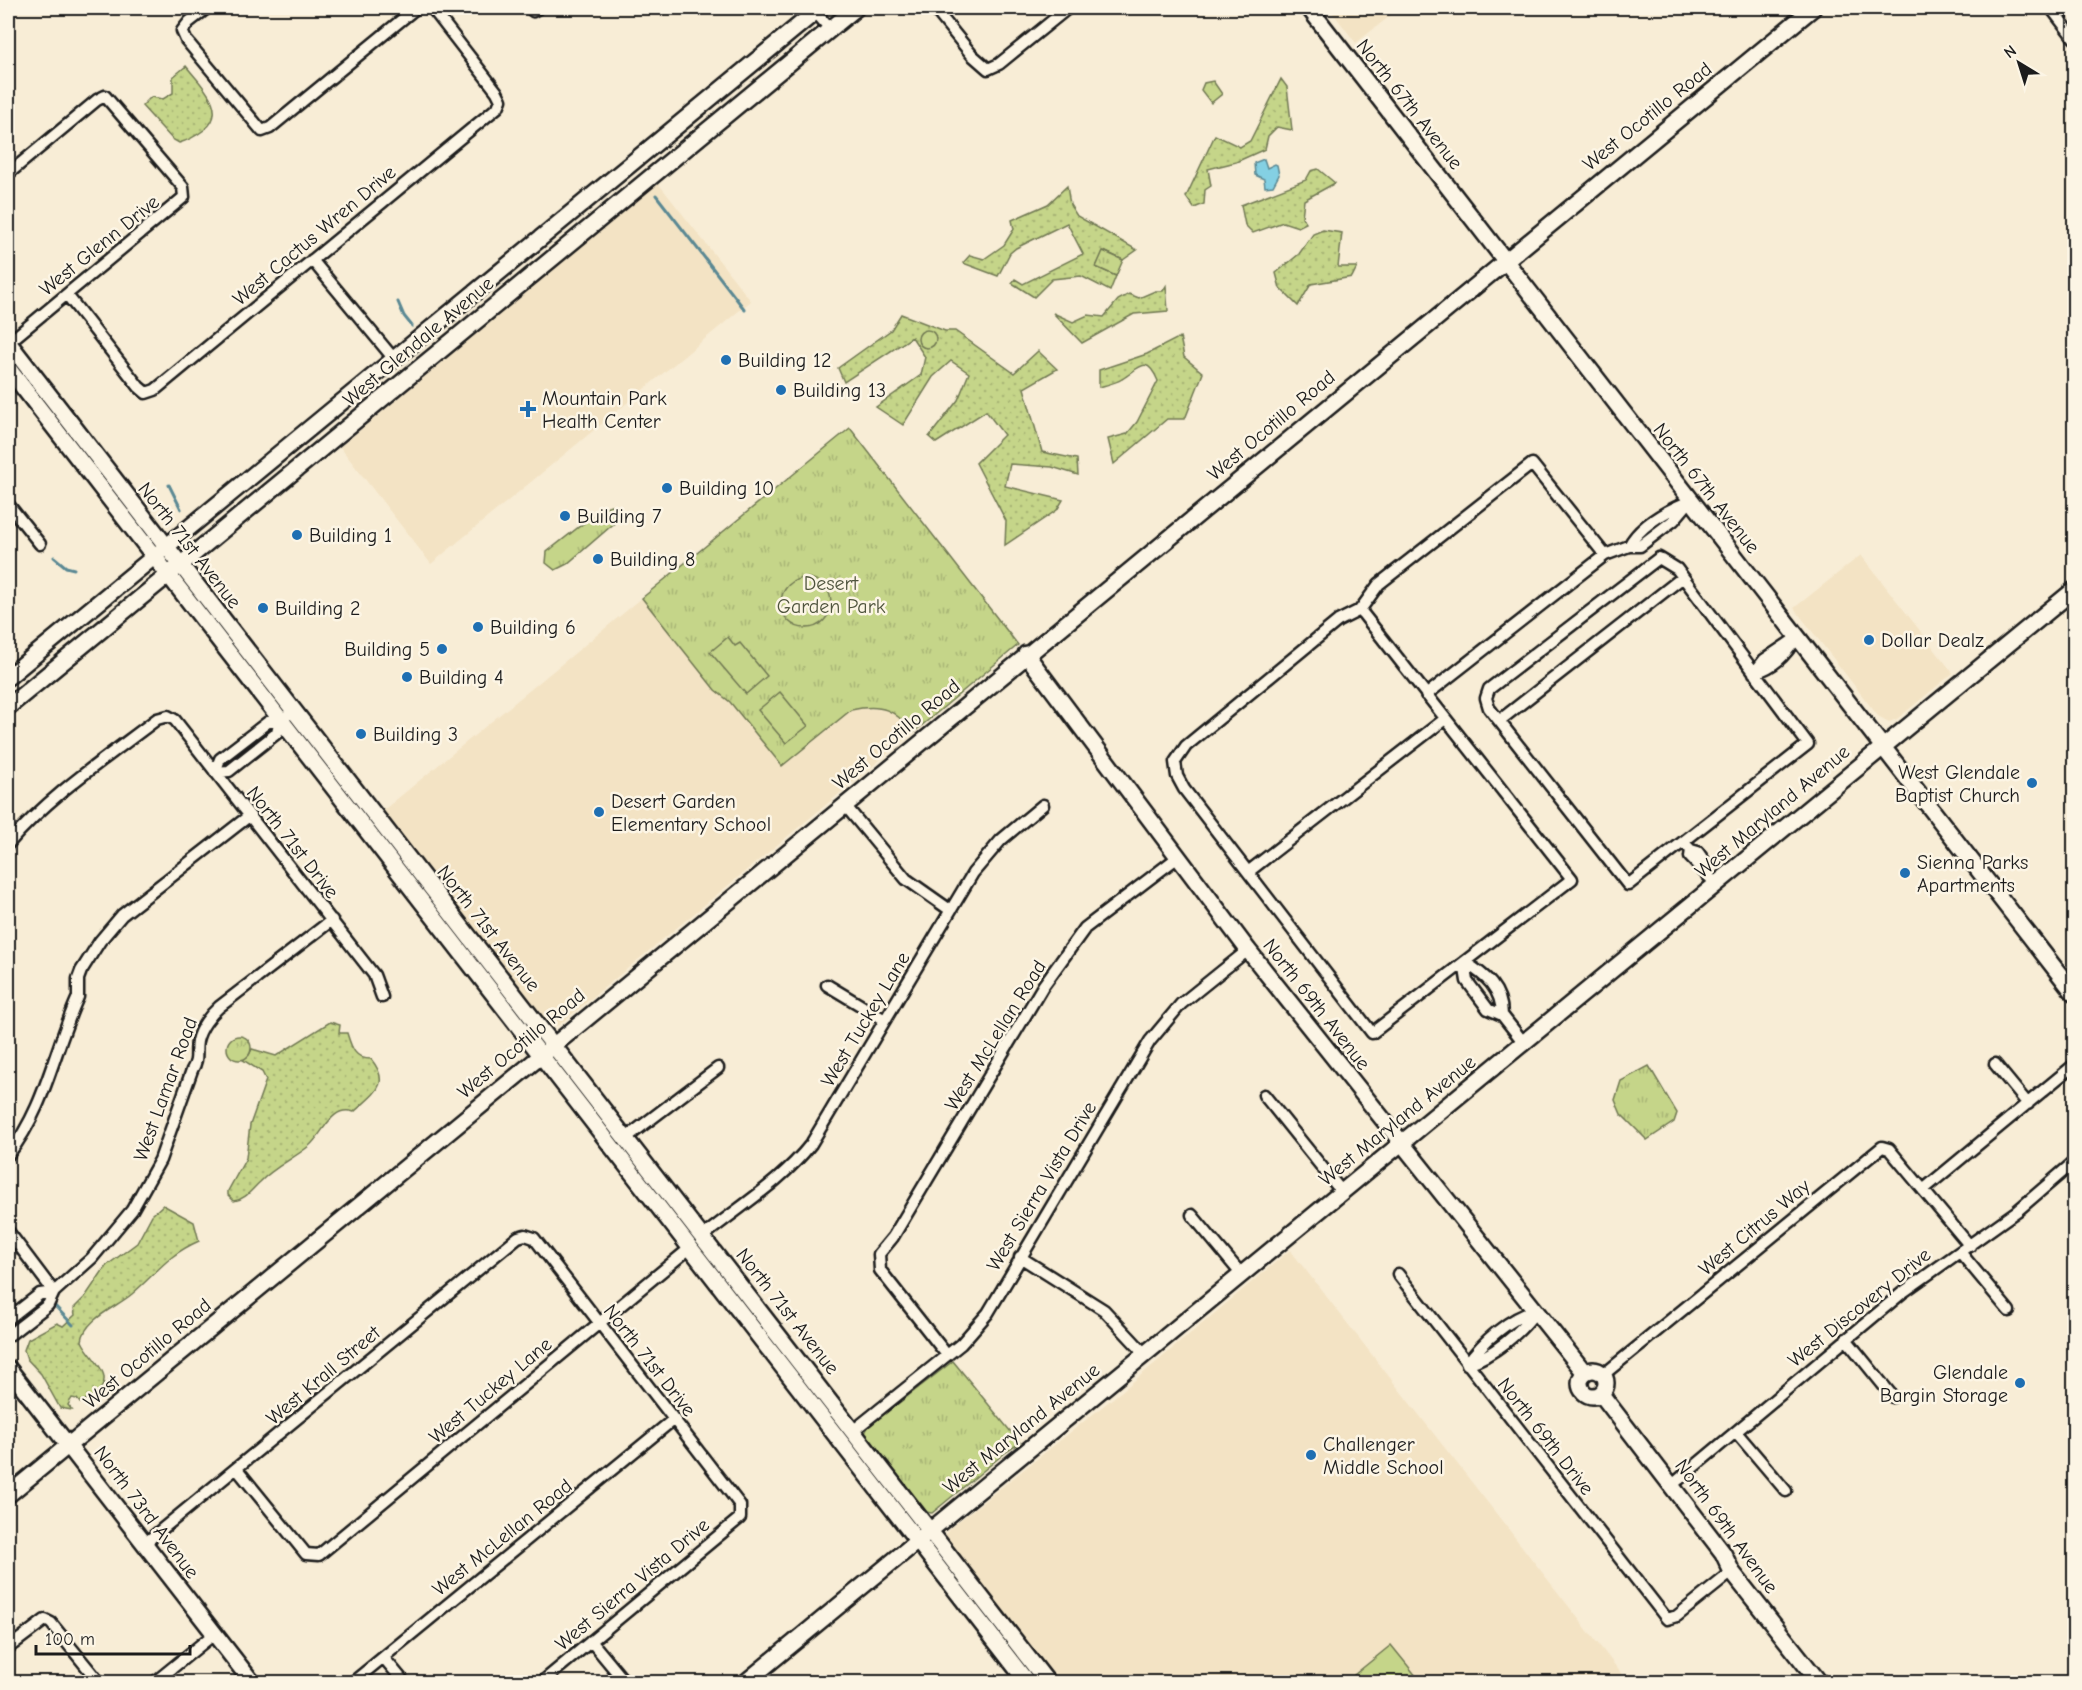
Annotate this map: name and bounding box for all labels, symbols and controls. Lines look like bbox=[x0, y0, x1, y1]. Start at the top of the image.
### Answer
north arrow bbox=[1989, 33, 2049, 93]
street label: North 67th Avenue bbox=[1352, 35, 1468, 174]
text: N bbox=[2001, 42, 2020, 62]
street label: West Ocotillo Road bbox=[1578, 57, 1716, 175]
street label: West Cactus Wren Drive bbox=[228, 160, 400, 310]
street label: West Glenn Drive bbox=[35, 190, 164, 301]
street label: West Glendale Avenue bbox=[338, 272, 498, 411]
place label: Building 12 bbox=[738, 349, 831, 372]
marker: Building 12 bbox=[719, 353, 733, 367]
street label: West Ocotillo Road bbox=[1203, 365, 1340, 485]
place label: Building 13 bbox=[793, 379, 886, 402]
marker: Building 13 bbox=[774, 383, 788, 397]
place label: Mountain Park Health Center bbox=[542, 387, 667, 433]
marker: Mountain Park Health Center bbox=[519, 400, 537, 418]
street label: North 67th Avenue bbox=[1649, 419, 1765, 558]
place label: Building 10 bbox=[679, 477, 774, 500]
street label: North 71st Avenue bbox=[133, 478, 246, 613]
marker: Building 10 bbox=[660, 481, 674, 495]
place label: Building 7 bbox=[577, 505, 662, 528]
marker: Building 7 bbox=[558, 509, 572, 523]
place label: Building 1 bbox=[309, 524, 392, 547]
marker: Building 1 bbox=[290, 528, 304, 542]
place label: Building 8 bbox=[610, 548, 695, 571]
marker: Building 8 bbox=[591, 552, 605, 566]
park label: Desert Garden Park bbox=[777, 572, 886, 618]
place label: Building 2 bbox=[275, 597, 360, 620]
marker: Building 2 bbox=[256, 601, 270, 615]
place label: Building 6 bbox=[490, 616, 576, 639]
marker: Building 6 bbox=[471, 620, 485, 634]
place label: Dollar Dealz bbox=[1881, 629, 1984, 652]
marker: Dollar Dealz bbox=[1862, 633, 1876, 647]
place label: Building 5 bbox=[344, 638, 430, 661]
marker: Building 5 bbox=[435, 642, 449, 656]
place label: Building 4 bbox=[419, 666, 504, 689]
marker: Building 4 bbox=[400, 670, 414, 684]
street label: West Ocotillo Road bbox=[828, 674, 965, 794]
place label: Building 3 bbox=[373, 723, 458, 746]
marker: Building 3 bbox=[354, 727, 368, 741]
street label: West Maryland Avenue bbox=[1690, 740, 1854, 883]
place label: West Glendale Baptist Church bbox=[1895, 761, 2020, 807]
marker: West Glendale Baptist Church bbox=[2025, 776, 2039, 790]
street label: North 71st Drive bbox=[242, 782, 344, 903]
place label: Desert Garden Elementary School bbox=[611, 790, 771, 836]
marker: Desert Garden Elementary School bbox=[592, 805, 606, 819]
place label: Sienna Parks Apartments bbox=[1917, 851, 2028, 897]
street label: North 71st Avenue bbox=[432, 861, 545, 996]
marker: Sienna Parks Apartments bbox=[1898, 866, 1912, 880]
street label: North 69th Avenue bbox=[1258, 934, 1375, 1075]
street label: West Tuckey Lane bbox=[816, 948, 915, 1091]
street label: West McLellan Road bbox=[940, 956, 1051, 1115]
street label: West Ocotillo Road bbox=[453, 983, 590, 1103]
street label: West Lamar Road bbox=[129, 1014, 202, 1164]
street label: West Maryland Avenue bbox=[1314, 1050, 1480, 1191]
street label: West Sierra Vista Drive bbox=[982, 1097, 1101, 1275]
street label: West Citrus Way bbox=[1694, 1174, 1814, 1280]
street label: West Discovery Drive bbox=[1783, 1243, 1935, 1372]
street label: North 71st Avenue bbox=[731, 1244, 844, 1379]
street label: West Ocotillo Road bbox=[79, 1293, 216, 1413]
street label: North 71st Drive bbox=[599, 1300, 701, 1421]
street label: West Krall Street bbox=[262, 1320, 386, 1430]
street label: West Tuckey Lane bbox=[424, 1332, 556, 1448]
street label: West Maryland Avenue bbox=[938, 1358, 1104, 1499]
place label: Glendale Bargin Storage bbox=[1880, 1361, 2008, 1407]
street label: North 69th Drive bbox=[1493, 1373, 1599, 1500]
marker: Glendale Bargin Storage bbox=[2013, 1376, 2027, 1390]
place label: Challenger Middle School bbox=[1323, 1433, 1444, 1479]
street label: North 73rd Avenue bbox=[89, 1442, 204, 1583]
marker: Challenger Middle School bbox=[1304, 1448, 1318, 1462]
street label: North 69th Avenue bbox=[1670, 1455, 1783, 1598]
street label: West McLellan Road bbox=[428, 1474, 577, 1601]
street label: West Sierra Vista Drive bbox=[551, 1513, 714, 1655]
scale bar bbox=[36, 1618, 190, 1656]
text: 100 m bbox=[45, 1629, 95, 1650]

